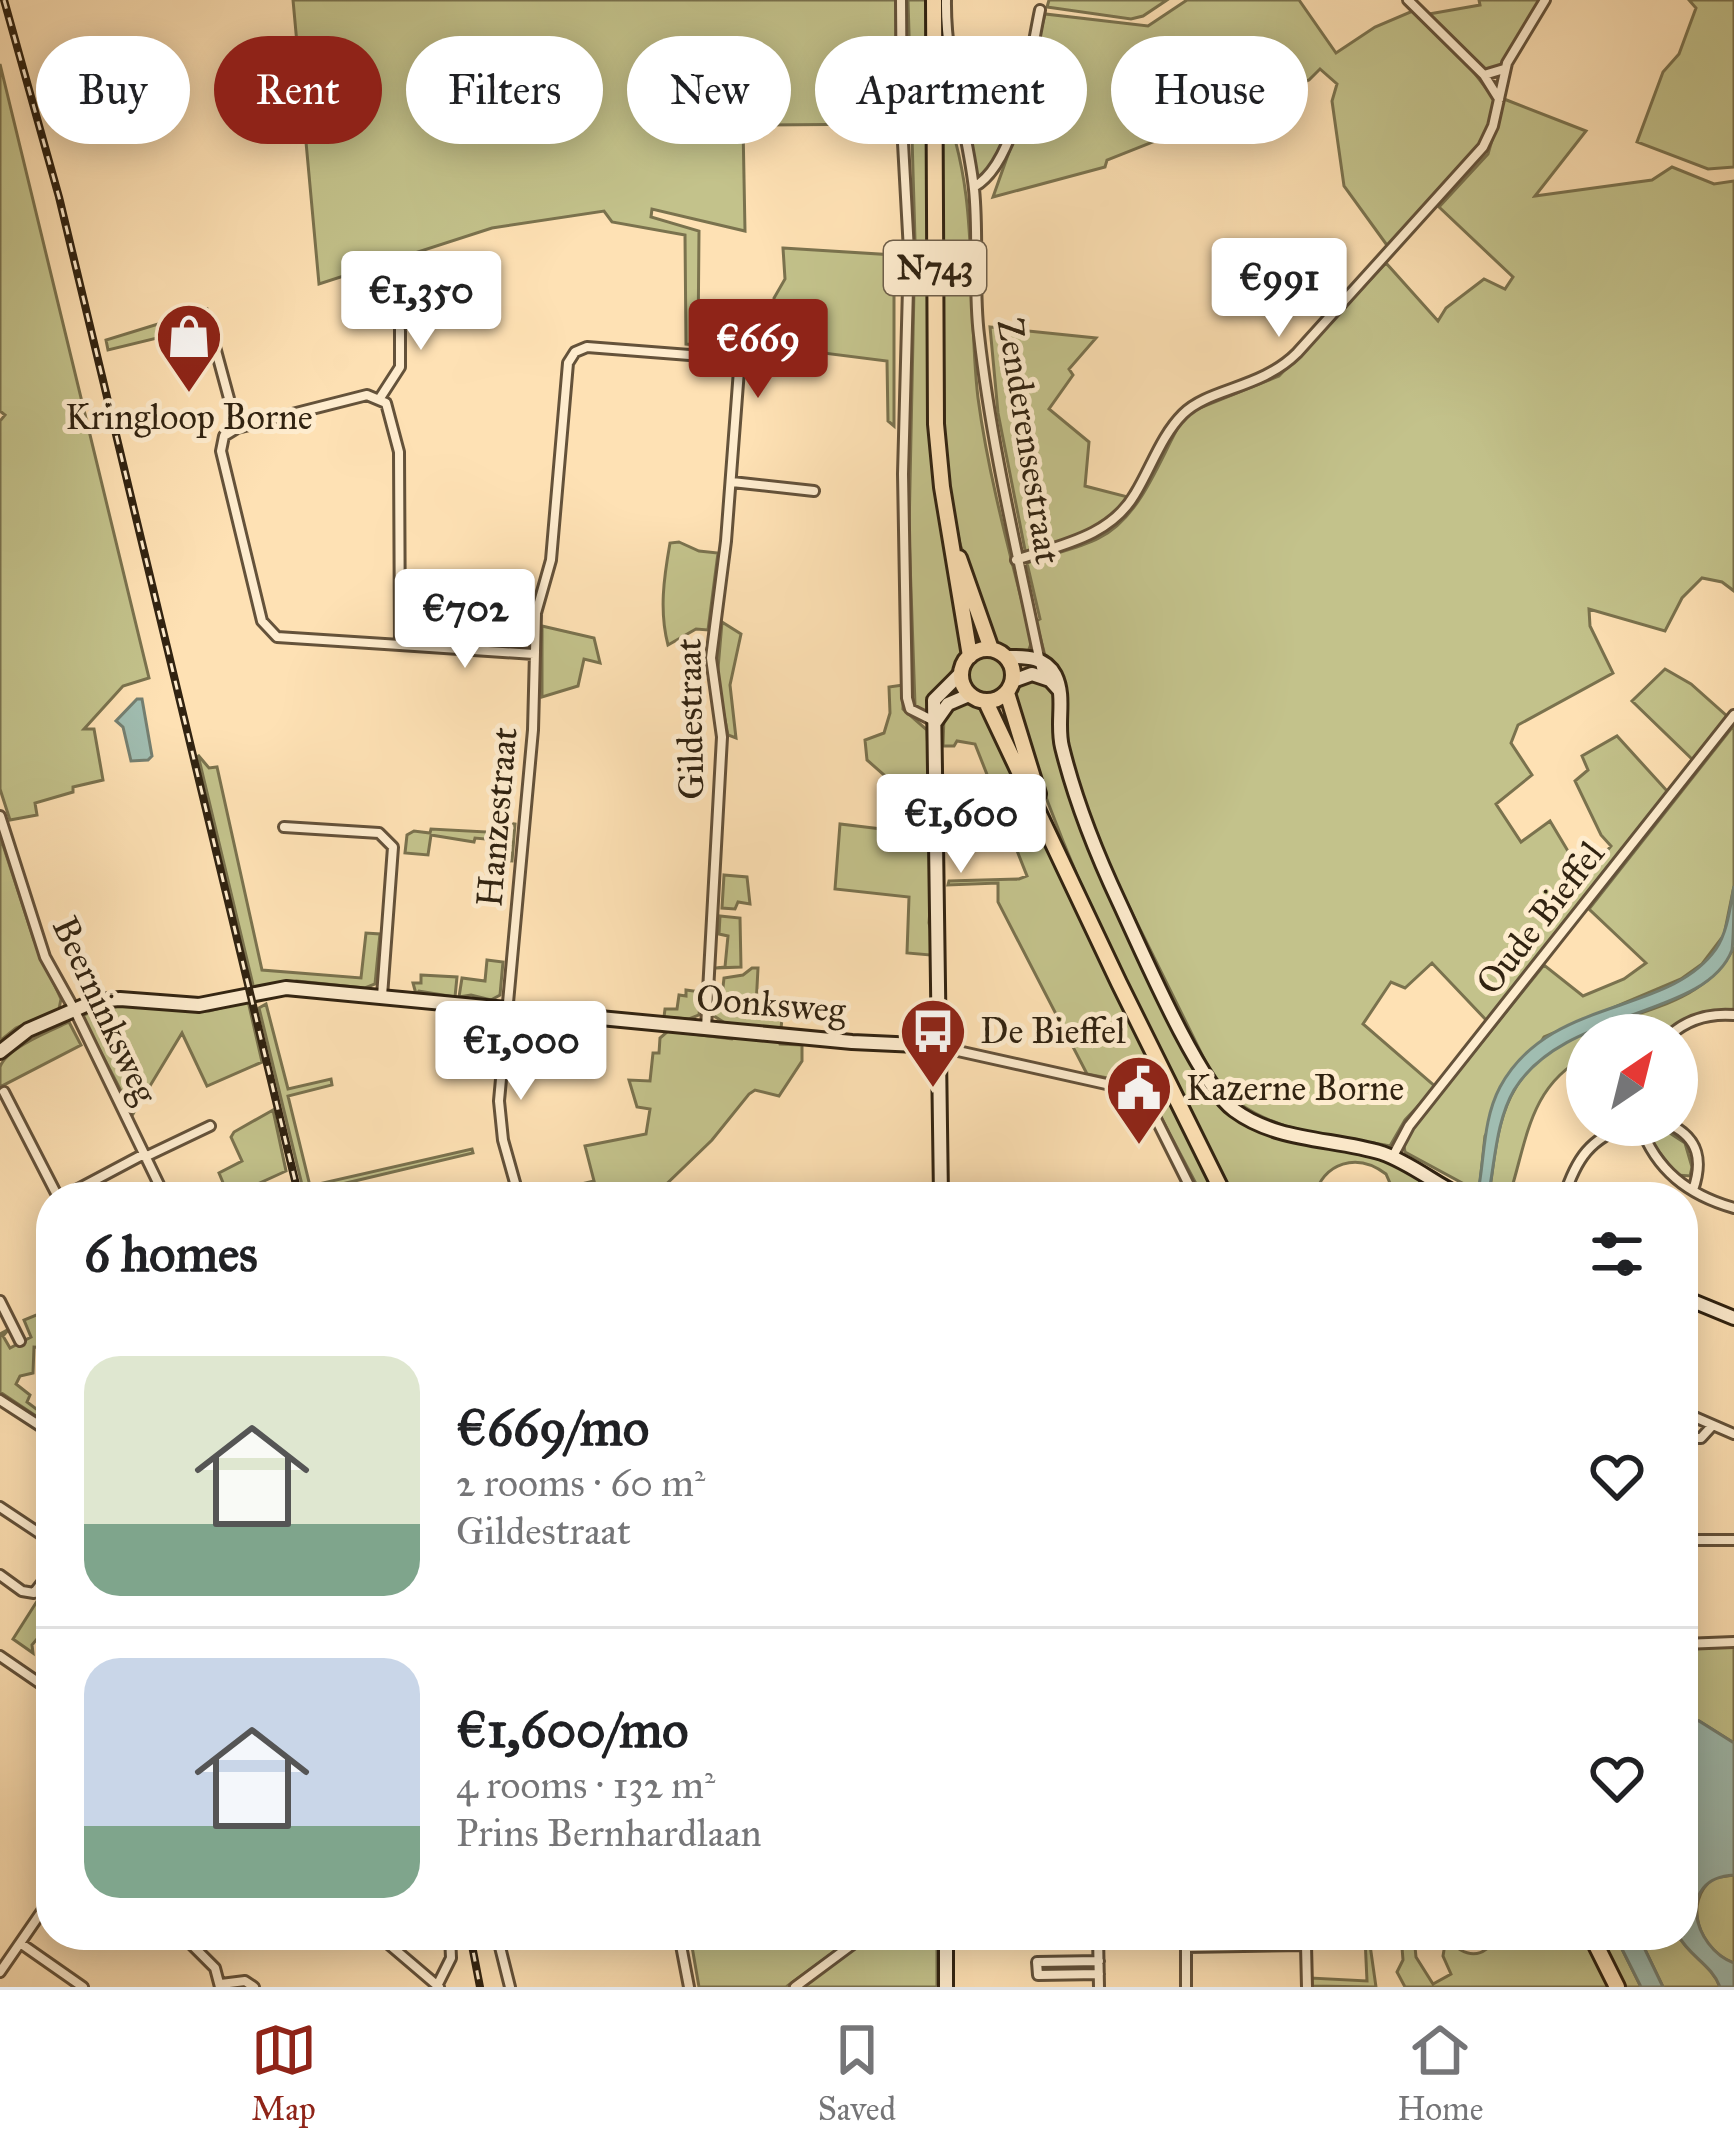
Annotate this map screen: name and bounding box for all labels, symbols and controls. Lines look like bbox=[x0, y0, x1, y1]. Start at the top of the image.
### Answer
chip: Buy bbox=[36, 36, 190, 144]
chip: Rent bbox=[214, 36, 382, 144]
chip: Filters bbox=[406, 36, 603, 144]
chip: New bbox=[627, 36, 791, 144]
chip: Apartment bbox=[815, 36, 1087, 144]
chip: House bbox=[1111, 36, 1308, 144]
pin: €991 bbox=[1208, 238, 1350, 340]
road number: N743 bbox=[884, 241, 986, 295]
pin: €1,350 bbox=[323, 251, 519, 353]
text: €991 bbox=[1239, 253, 1319, 301]
text: €1,350 bbox=[368, 266, 474, 314]
pin: €669 bbox=[687, 299, 829, 401]
shop icon: Kringloop Borne bbox=[154, 301, 224, 395]
text: €669 bbox=[716, 314, 800, 362]
street label: Zenderensestraat bbox=[988, 315, 1070, 567]
place label: Kringloop Borne bbox=[65, 395, 313, 439]
pin: €702 bbox=[394, 569, 536, 671]
text: €702 bbox=[422, 584, 508, 632]
street label: Gildestraat bbox=[667, 638, 713, 800]
street label: Hanzestraat bbox=[467, 725, 527, 909]
pin: €1,600 bbox=[863, 774, 1059, 876]
text: €1,600 bbox=[904, 789, 1018, 837]
street label: Oude Bieffel bbox=[1467, 833, 1614, 1003]
street label: Beerninksweg bbox=[43, 910, 168, 1111]
street label: Oonksweg bbox=[694, 976, 848, 1032]
bus stop icon: De Bieffel bbox=[898, 996, 968, 1090]
pin: €1,000 bbox=[423, 1001, 619, 1103]
place label: De Bieffel bbox=[980, 1009, 1126, 1053]
north arrow bbox=[1566, 1014, 1698, 1146]
map controls bbox=[1566, 1014, 1698, 1146]
text: €1,000 bbox=[462, 1016, 580, 1064]
public building icon: Kazerne Borne bbox=[1104, 1053, 1174, 1147]
place label: Kazerne Borne bbox=[1186, 1066, 1404, 1110]
icon: filters bbox=[1584, 1221, 1650, 1287]
text: 6 homes bbox=[84, 1223, 258, 1285]
text: €669/mo bbox=[456, 1397, 649, 1459]
icon: home bbox=[180, 1404, 324, 1548]
icon: heart bbox=[1584, 1443, 1650, 1509]
text: 2 rooms · 60 m² bbox=[456, 1459, 705, 1507]
text: Gildestraat bbox=[456, 1507, 631, 1555]
text: €1,600/mo bbox=[456, 1699, 688, 1761]
icon: home bbox=[180, 1706, 324, 1850]
icon: heart bbox=[1584, 1745, 1650, 1811]
text: 4 rooms · 132 m² bbox=[456, 1761, 715, 1809]
text: Prins Bernhardlaan bbox=[456, 1809, 762, 1857]
tab: Map bbox=[251, 2017, 317, 2129]
tab: Saved bbox=[818, 2017, 896, 2129]
tab: Home bbox=[1397, 2017, 1483, 2129]

